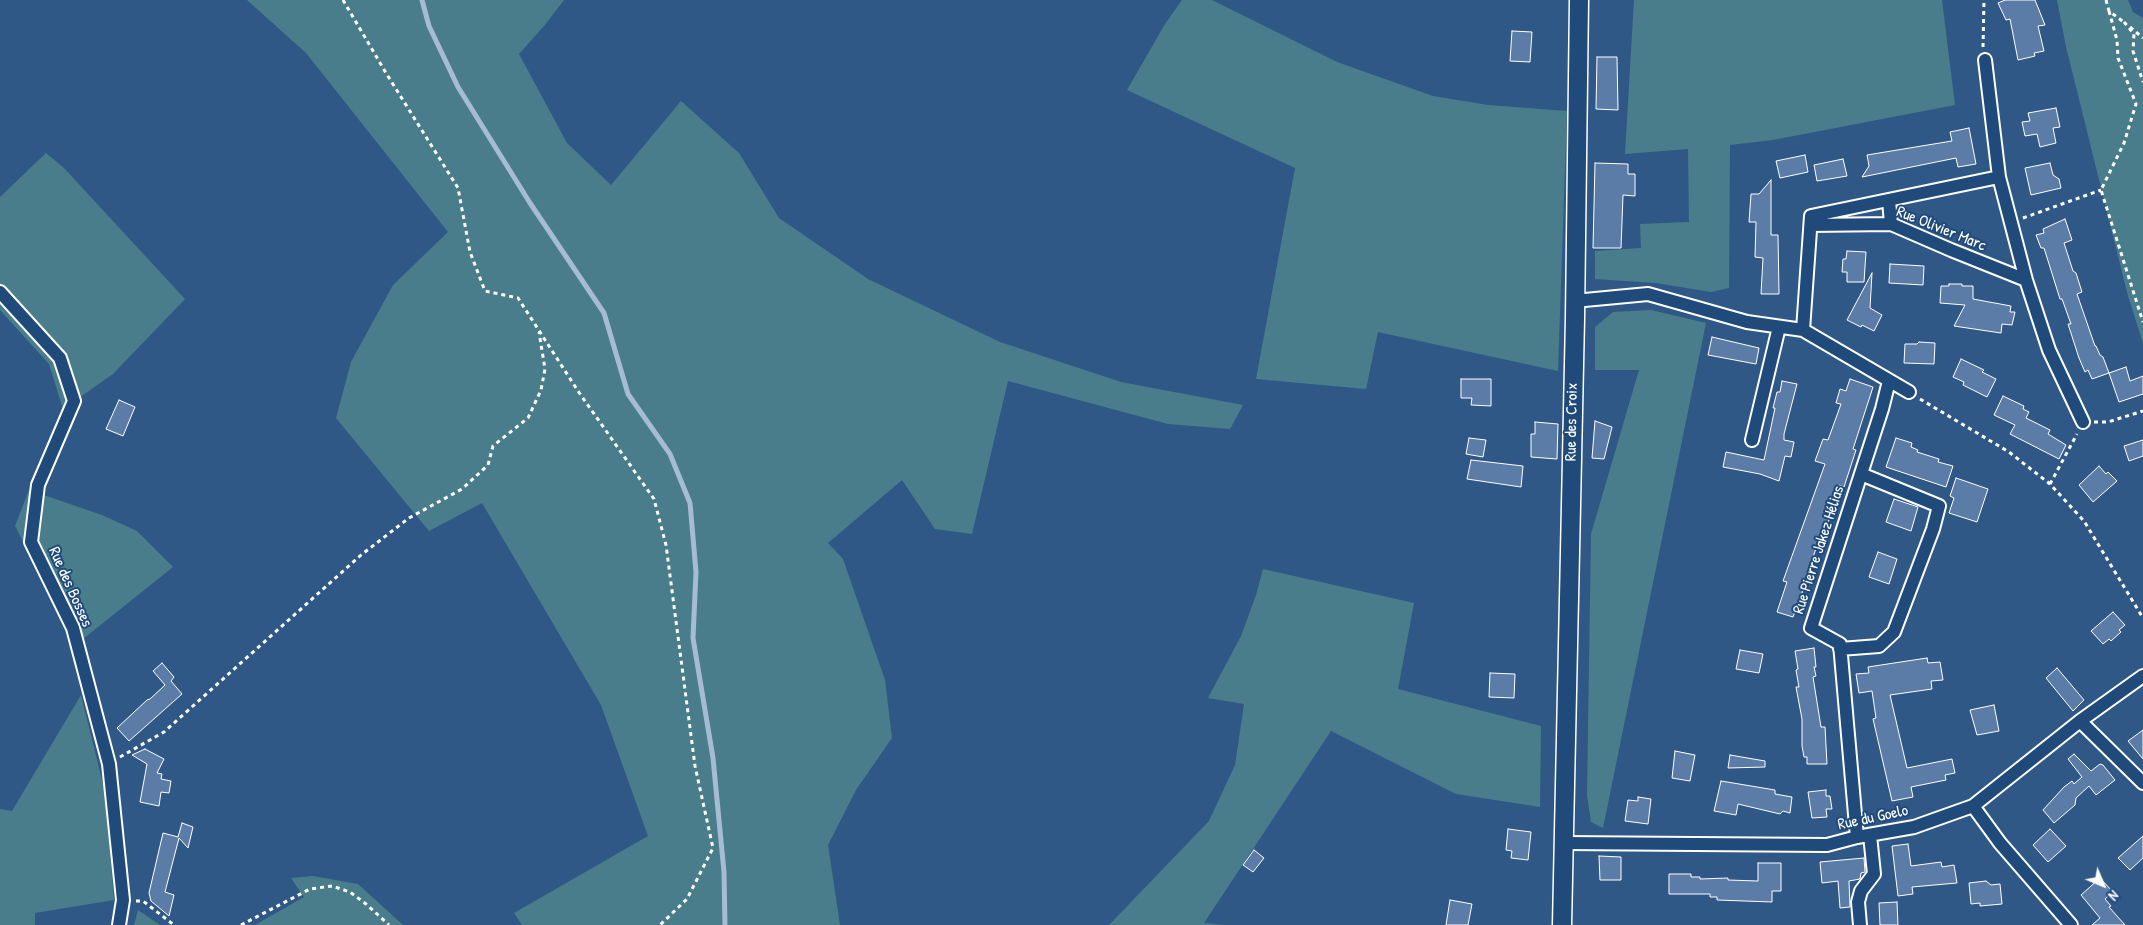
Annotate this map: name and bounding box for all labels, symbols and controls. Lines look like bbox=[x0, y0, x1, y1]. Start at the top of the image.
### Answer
street label: Rue Olivier Marc bbox=[1893, 202, 1989, 256]
street label: Rue des Croix bbox=[1562, 383, 1582, 461]
street label: Rue Pierre Jakez Hélias bbox=[1789, 484, 1849, 616]
street label: Rue des Bosses bbox=[44, 544, 96, 630]
street label: Rue du Goelo bbox=[1836, 801, 1910, 835]
north arrow bbox=[2078, 860, 2128, 910]
text: N bbox=[2105, 887, 2123, 905]

